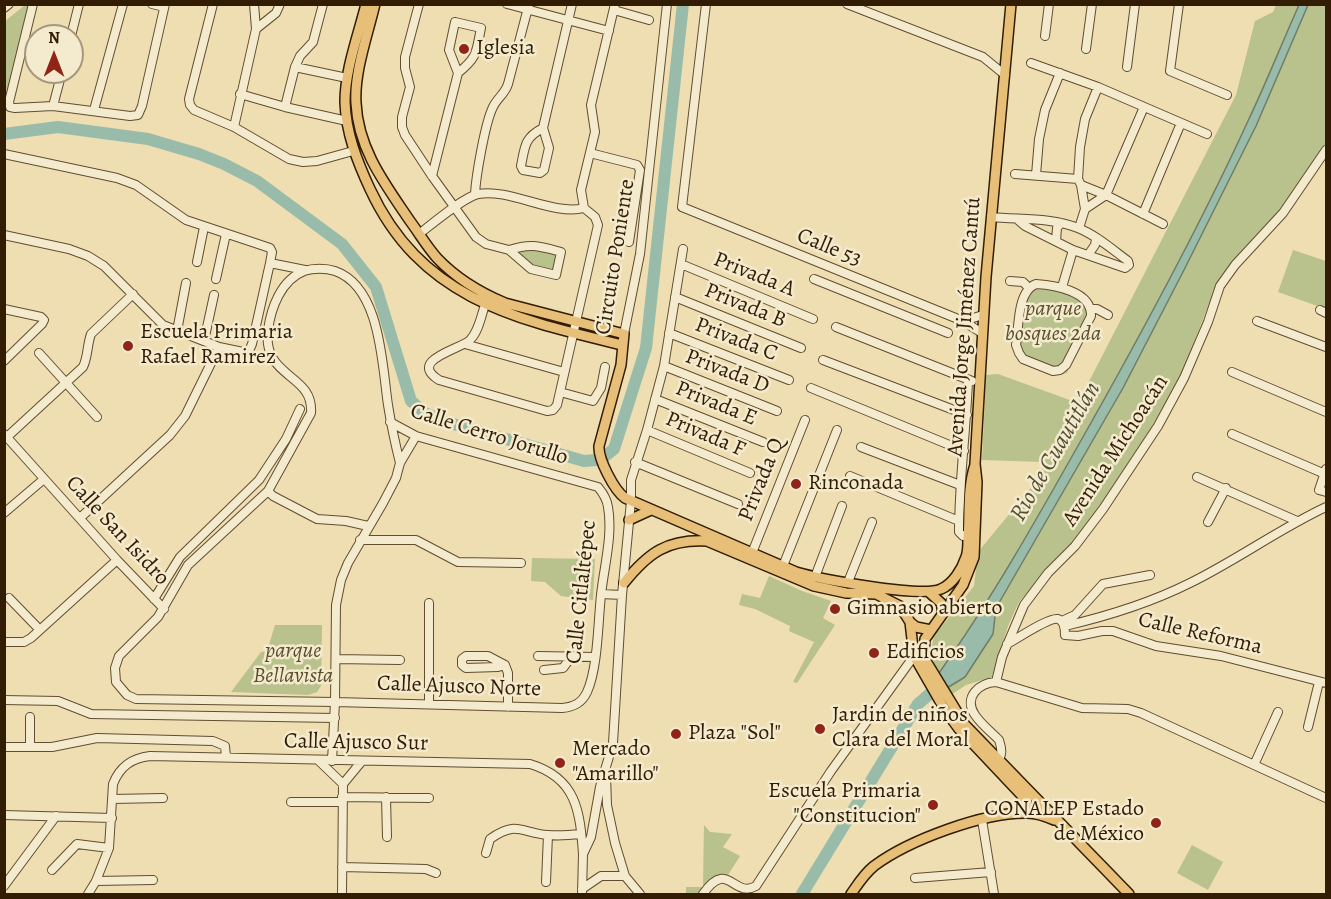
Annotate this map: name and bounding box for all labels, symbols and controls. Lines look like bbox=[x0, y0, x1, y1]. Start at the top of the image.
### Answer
north arrow bbox=[24, 24, 84, 84]
text: N bbox=[48, 27, 60, 49]
place label: Iglesia bbox=[476, 36, 535, 62]
marker: Iglesia bbox=[457, 42, 471, 56]
street label: Circuito Poniente bbox=[591, 177, 641, 337]
street label: Avenida Jorge Jiménez Cantú bbox=[943, 196, 987, 458]
street label: Calle 53 bbox=[793, 223, 865, 273]
street label: Privada A bbox=[709, 247, 799, 303]
street label: Privada B bbox=[700, 278, 790, 334]
park label: parque bosques 2da bbox=[1005, 297, 1101, 348]
street label: Privada C bbox=[691, 312, 781, 368]
place label: Escuela Primaria Rafael Ramirez bbox=[140, 320, 293, 372]
marker: Escuela Primaria Rafael Ramirez bbox=[121, 339, 135, 353]
street label: Privada D bbox=[681, 344, 773, 400]
street label: Avenida Michoacán bbox=[1057, 371, 1175, 531]
street label: Privada E bbox=[671, 376, 761, 432]
water label: Rio de Cuautitlán bbox=[1005, 377, 1107, 527]
street label: Calle Cerro Jorullo bbox=[407, 398, 571, 472]
street label: Privada F bbox=[661, 406, 749, 464]
street label: Privada Q bbox=[733, 434, 791, 526]
street label: Calle San Isidro bbox=[59, 471, 175, 591]
place label: Rinconada bbox=[808, 471, 904, 497]
marker: Rinconada bbox=[789, 477, 803, 491]
street label: Calle Citlaltépec bbox=[561, 519, 603, 665]
place label: Gimnasio abierto bbox=[847, 596, 1003, 622]
marker: Gimnasio abierto bbox=[828, 602, 842, 616]
street label: Calle Reforma bbox=[1135, 607, 1265, 661]
park label: parque Bellavista bbox=[253, 639, 333, 690]
place label: Edificios bbox=[886, 640, 965, 666]
marker: Edificios bbox=[867, 646, 881, 660]
street label: Calle Ajusco Norte bbox=[376, 671, 542, 703]
place label: Jardin de niños Clara del Moral bbox=[832, 703, 969, 754]
place label: Plaza "Sol" bbox=[688, 721, 781, 747]
marker: Jardin de niños Clara del Moral bbox=[813, 722, 827, 736]
marker: Plaza "Sol" bbox=[669, 727, 683, 741]
street label: Calle Ajusco Sur bbox=[284, 729, 428, 757]
place label: Mercado "Amarillo" bbox=[572, 737, 659, 788]
marker: Mercado "Amarillo" bbox=[553, 756, 567, 770]
place label: Escuela Primaria "Constitucion" bbox=[768, 779, 921, 830]
place label: CONALEP Estado de México bbox=[985, 797, 1144, 848]
marker: Escuela Primaria "Constitucion" bbox=[926, 798, 940, 812]
marker: CONALEP Estado de México bbox=[1149, 816, 1163, 830]

